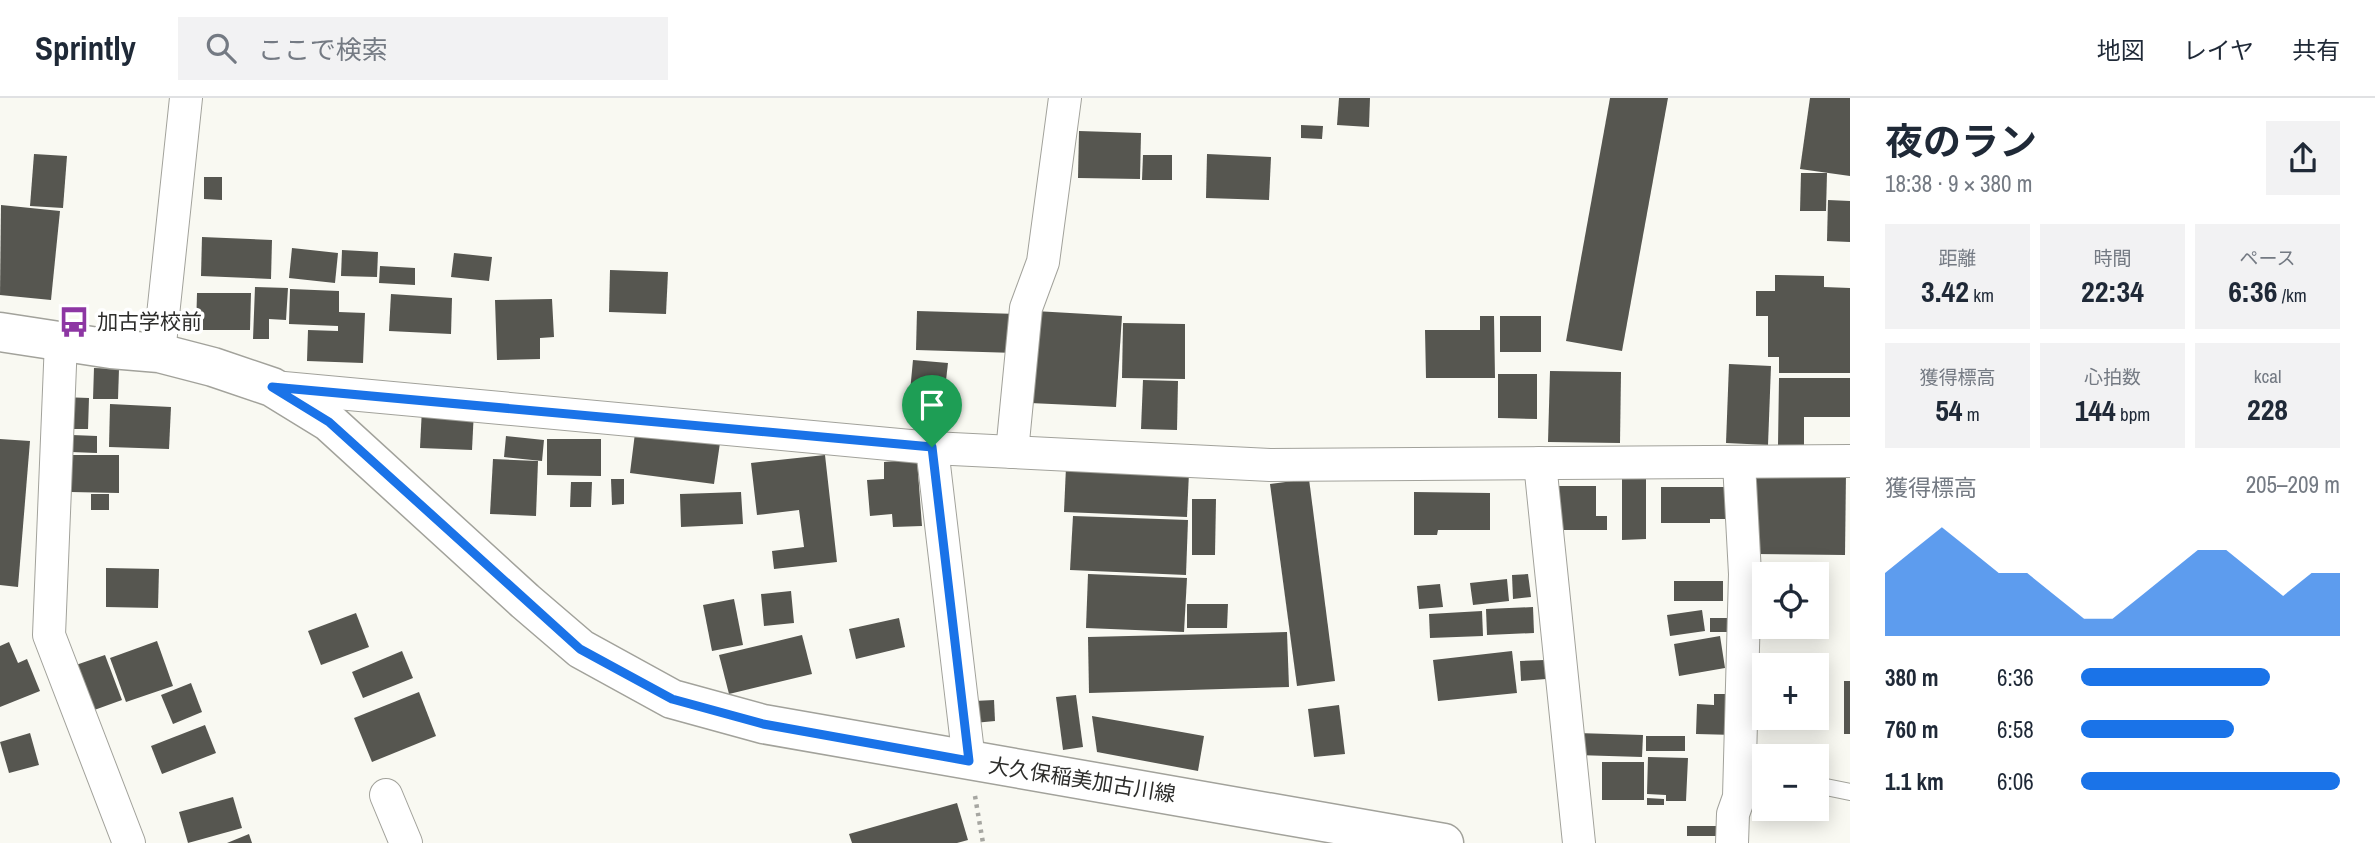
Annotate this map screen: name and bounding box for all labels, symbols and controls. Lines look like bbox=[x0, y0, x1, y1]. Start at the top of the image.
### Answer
search box bbox=[178, 17, 668, 80]
text: Sprintly bbox=[35, 26, 136, 70]
icon: search bbox=[202, 29, 240, 67]
text: ここで検索 bbox=[258, 32, 388, 67]
text: 地図 bbox=[2097, 34, 2145, 66]
text: レイヤ bbox=[2183, 34, 2254, 66]
text: 共有 bbox=[2292, 34, 2340, 66]
text: 夜のラン bbox=[1885, 116, 2037, 167]
button: share bbox=[2266, 121, 2340, 195]
text: 18:38 · 9 × 380 m bbox=[1885, 168, 2032, 199]
text: 距離 bbox=[1938, 245, 1977, 271]
text: 時間 bbox=[2093, 245, 2132, 271]
text: ペース bbox=[2239, 245, 2296, 271]
text: 3.42 bbox=[1921, 271, 1969, 311]
text: 22:34 bbox=[2081, 271, 2144, 311]
text: 6:36 bbox=[2228, 271, 2277, 311]
text: km bbox=[1969, 282, 1994, 308]
text: /km bbox=[2277, 282, 2307, 308]
bus stop icon: 加古学校前 bbox=[57, 305, 91, 339]
place label: 加古学校前 bbox=[97, 307, 202, 336]
text: kcal bbox=[2254, 363, 2281, 389]
text: 獲得標高 bbox=[1919, 364, 1996, 390]
text: 心拍数 bbox=[2084, 364, 2141, 390]
pin bbox=[902, 375, 962, 447]
icon: arrive bbox=[913, 386, 951, 424]
text: 228 bbox=[2247, 389, 2288, 429]
text: 54 bbox=[1935, 390, 1963, 430]
text: 144 bbox=[2075, 390, 2116, 430]
text: m bbox=[1963, 401, 1980, 427]
text: bpm bbox=[2116, 401, 2150, 427]
text: 205–209 m bbox=[2246, 469, 2340, 500]
text: 獲得標高 bbox=[1885, 472, 1977, 503]
map controls bbox=[1752, 562, 1829, 821]
button: locate bbox=[1752, 562, 1829, 639]
button: + bbox=[1752, 653, 1829, 730]
text: 380 m bbox=[1885, 662, 1938, 693]
text: 6:36 bbox=[1997, 662, 2034, 693]
text: 760 m bbox=[1885, 714, 1938, 745]
text: 6:58 bbox=[1997, 714, 2034, 745]
button: − bbox=[1752, 744, 1829, 821]
street label: 大久保稲美加古川線 bbox=[986, 750, 1178, 809]
text: 1.1 km bbox=[1885, 766, 1944, 797]
text: 6:06 bbox=[1997, 766, 2034, 797]

